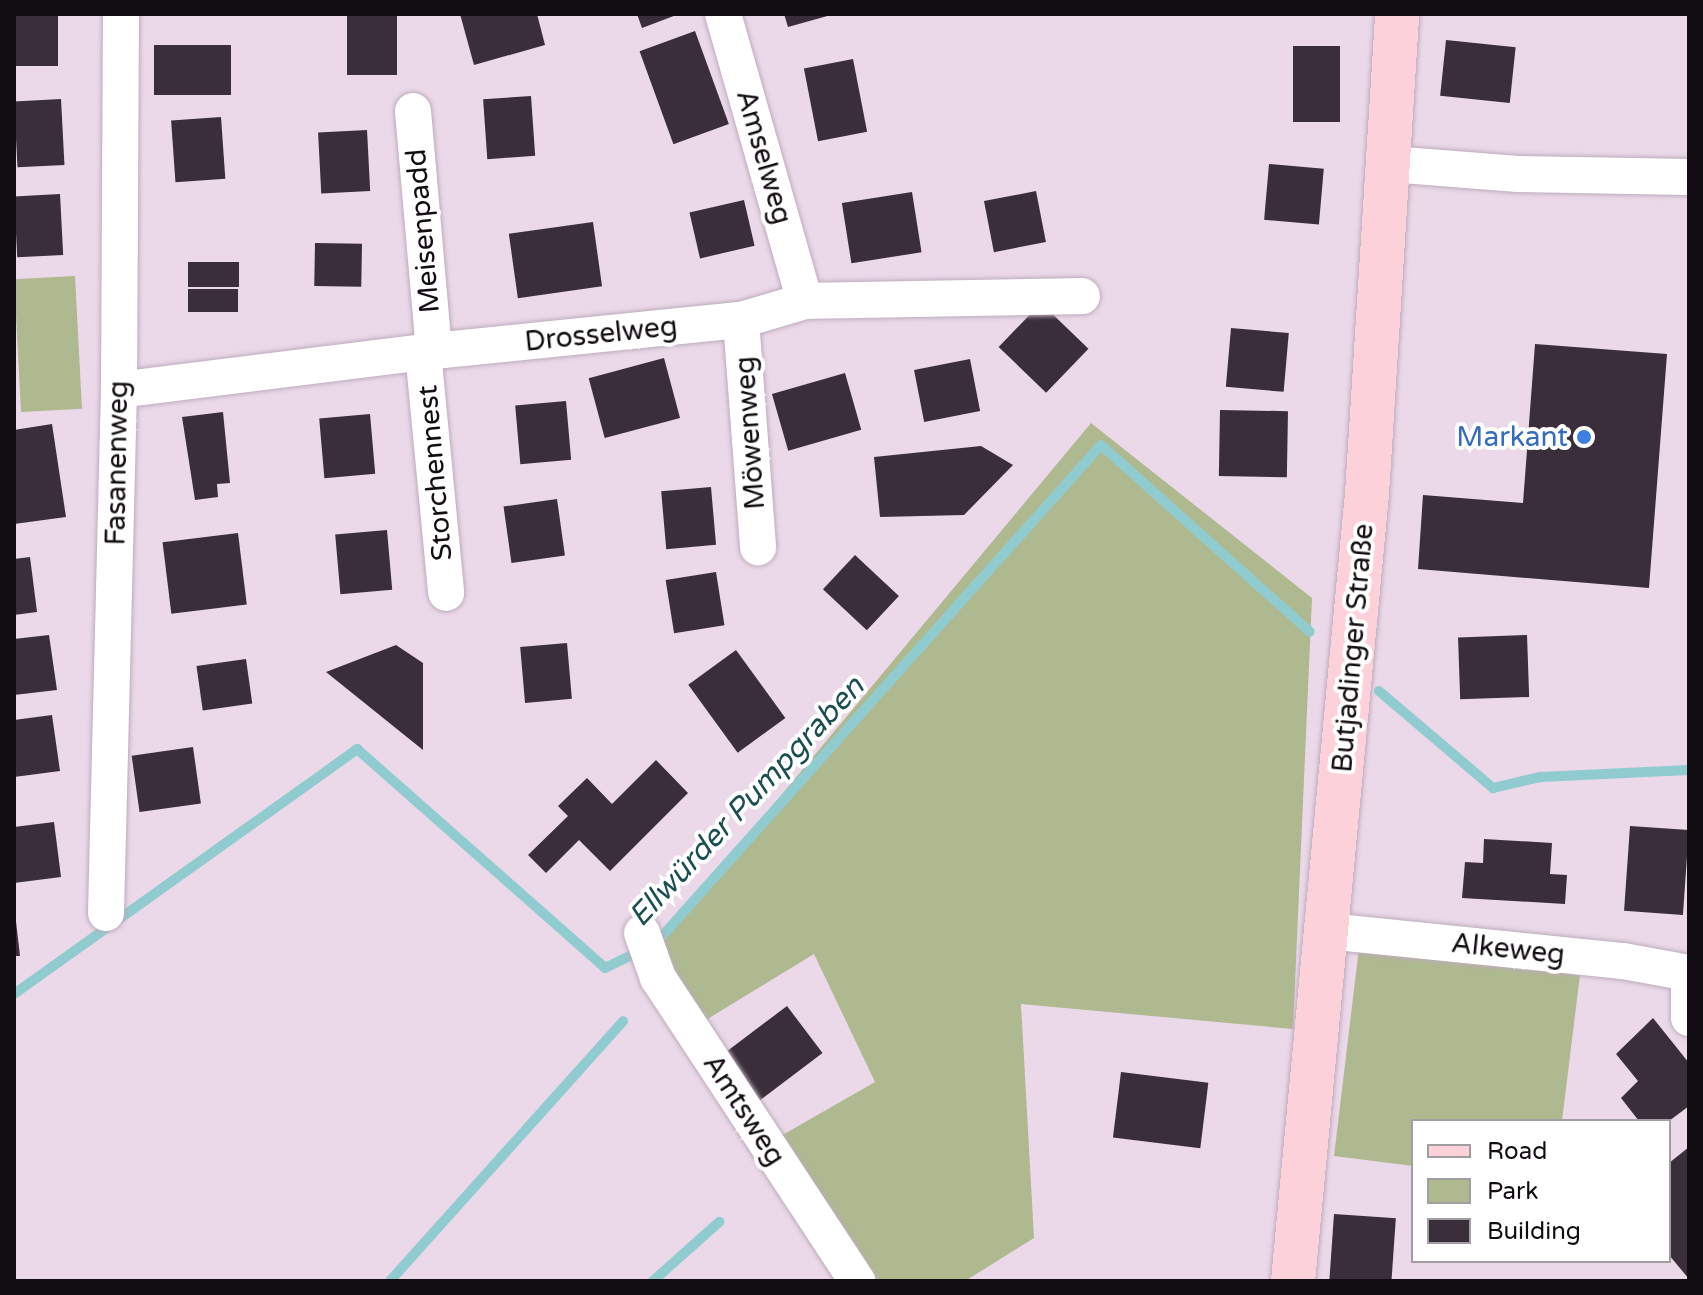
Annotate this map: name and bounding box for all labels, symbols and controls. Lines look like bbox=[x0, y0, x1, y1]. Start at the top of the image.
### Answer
street label: Amselweg bbox=[729, 86, 799, 228]
street label: Meisenpadd bbox=[399, 148, 447, 314]
street label: Drosselweg bbox=[523, 309, 679, 359]
street label: Möwenweg bbox=[728, 355, 772, 511]
street label: Fasanenweg bbox=[99, 380, 135, 546]
street label: Storchennest bbox=[411, 384, 459, 562]
place label: Markant bbox=[1456, 420, 1568, 454]
marker: Markant bbox=[1575, 428, 1593, 446]
street label: Butjadinger Straße bbox=[1325, 522, 1381, 774]
water label: Ellwürder Pumpgraben bbox=[622, 670, 872, 934]
street label: Alkeweg bbox=[1450, 926, 1566, 972]
street label: Amtsweg bbox=[696, 1048, 792, 1172]
legend bbox=[1411, 1119, 1671, 1263]
text: Road bbox=[1487, 1137, 1547, 1166]
text: Park bbox=[1487, 1177, 1538, 1206]
text: Building bbox=[1487, 1217, 1581, 1246]

